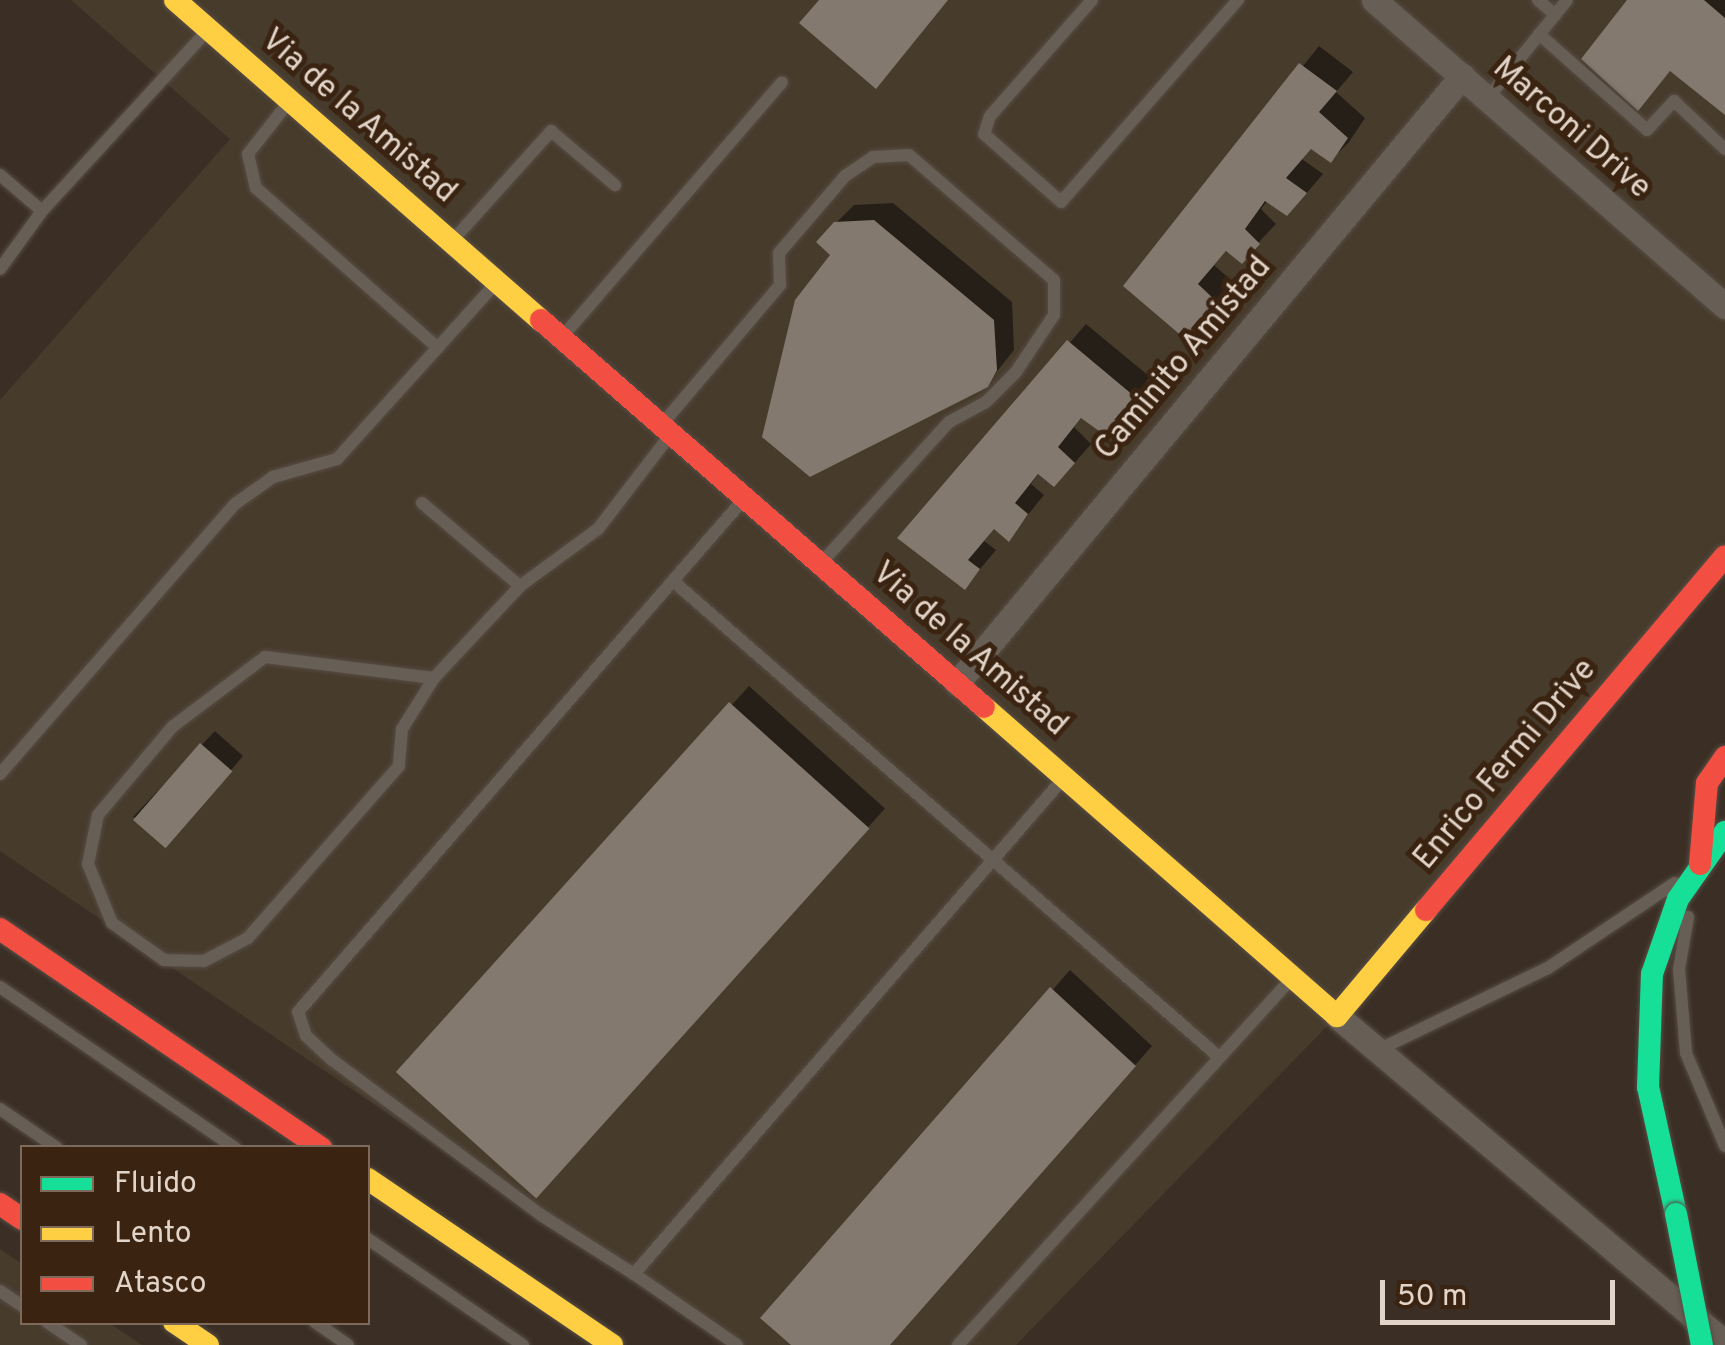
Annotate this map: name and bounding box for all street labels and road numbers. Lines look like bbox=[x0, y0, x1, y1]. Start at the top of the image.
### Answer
street label: Via de la Amistad bbox=[252, 21, 464, 213]
street label: Marconi Drive bbox=[1484, 50, 1658, 208]
street label: Caminito Amistad bbox=[1087, 249, 1281, 469]
street label: Via de la Amistad bbox=[863, 554, 1075, 746]
street label: Enrico Fermi Drive bbox=[1407, 652, 1605, 878]

